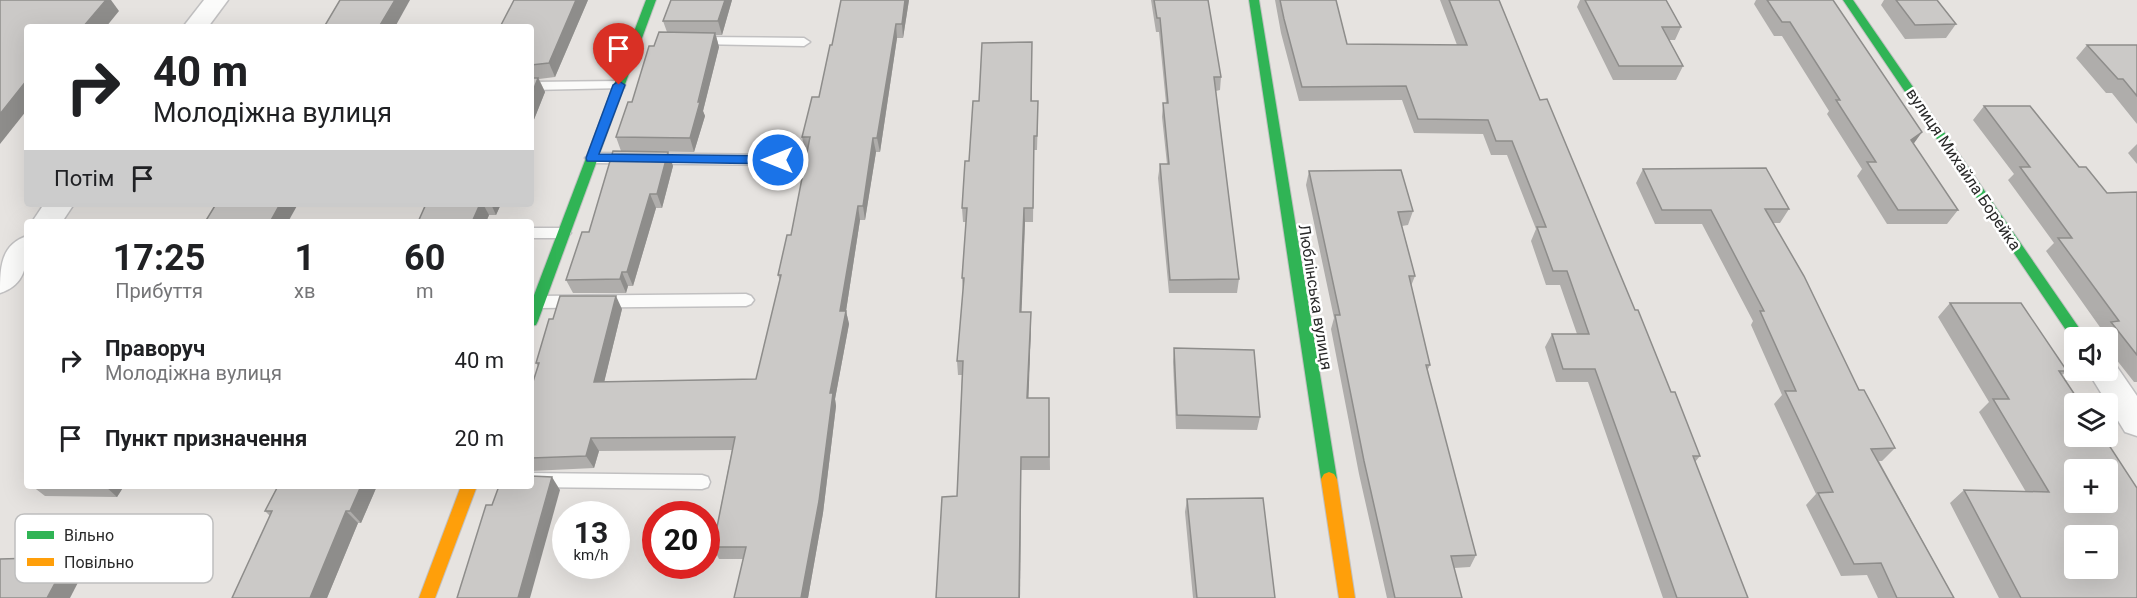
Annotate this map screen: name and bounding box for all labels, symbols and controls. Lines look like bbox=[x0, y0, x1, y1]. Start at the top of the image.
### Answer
pin bbox=[593, 23, 644, 85]
icon: arrive bbox=[602, 32, 635, 65]
text: 40 m bbox=[153, 47, 248, 96]
icon: right bbox=[54, 48, 132, 126]
street label: вулиця Михайла Борейка bbox=[1902, 85, 2025, 254]
text: Молодіжна вулиця bbox=[153, 97, 392, 129]
position arrow bbox=[746, 128, 810, 192]
icon: arrive bbox=[126, 162, 159, 195]
text: Потім bbox=[54, 166, 114, 191]
street label: Люблінська вулиця bbox=[1295, 223, 1336, 371]
text: 17:25 bbox=[113, 237, 205, 279]
text: 1 bbox=[294, 237, 315, 279]
text: 60 bbox=[404, 237, 445, 279]
text: Прибуття bbox=[115, 279, 203, 303]
text: хв bbox=[294, 279, 315, 303]
text: m bbox=[416, 279, 433, 303]
map controls bbox=[2064, 327, 2118, 579]
button: sound bbox=[2064, 327, 2118, 381]
text: Праворуч bbox=[105, 336, 205, 361]
icon: right bbox=[54, 344, 87, 377]
text: 40 m bbox=[455, 348, 504, 373]
text: Молодіжна вулиця bbox=[105, 361, 282, 385]
button: layers bbox=[2064, 393, 2118, 447]
icon: arrive bbox=[54, 422, 87, 455]
text: Пункт призначення bbox=[105, 426, 307, 451]
text: 20 m bbox=[455, 426, 504, 451]
button: + bbox=[2064, 459, 2118, 513]
speed limit sign: 20 bbox=[642, 501, 720, 579]
legend bbox=[15, 514, 213, 583]
text: 13 bbox=[574, 515, 608, 550]
button: − bbox=[2064, 525, 2118, 579]
text: Вільно bbox=[64, 526, 114, 545]
text: km/h bbox=[573, 546, 609, 564]
text: Повільно bbox=[64, 553, 134, 572]

